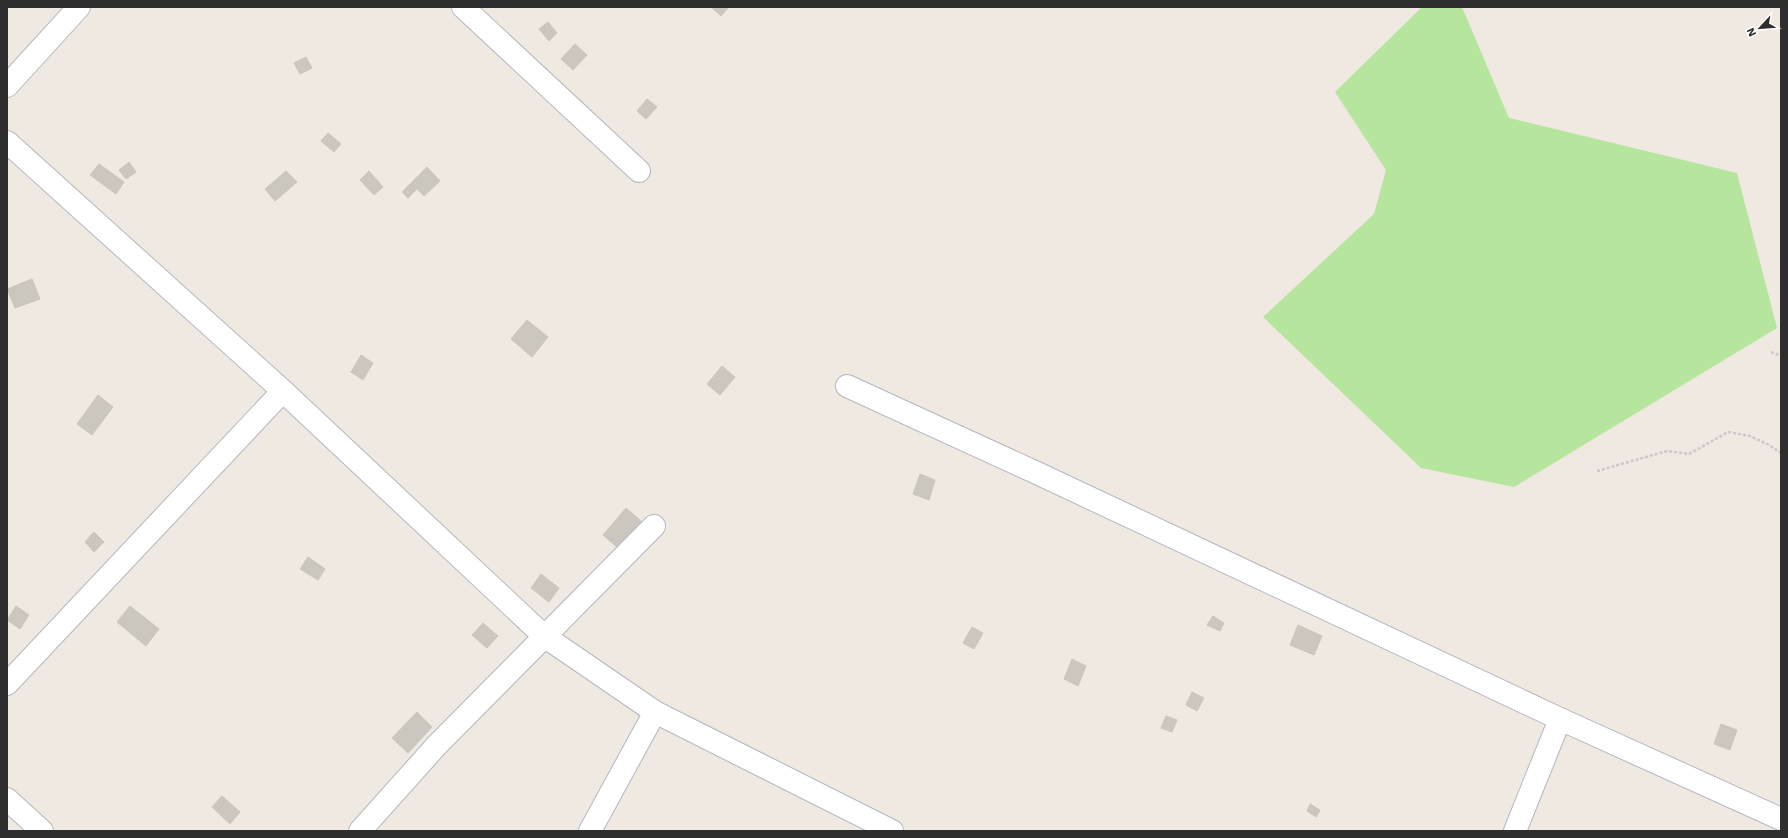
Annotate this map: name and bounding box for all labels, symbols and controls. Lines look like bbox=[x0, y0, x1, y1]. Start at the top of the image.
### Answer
north arrow bbox=[1740, 8, 1780, 48]
text: N bbox=[1744, 26, 1759, 39]

